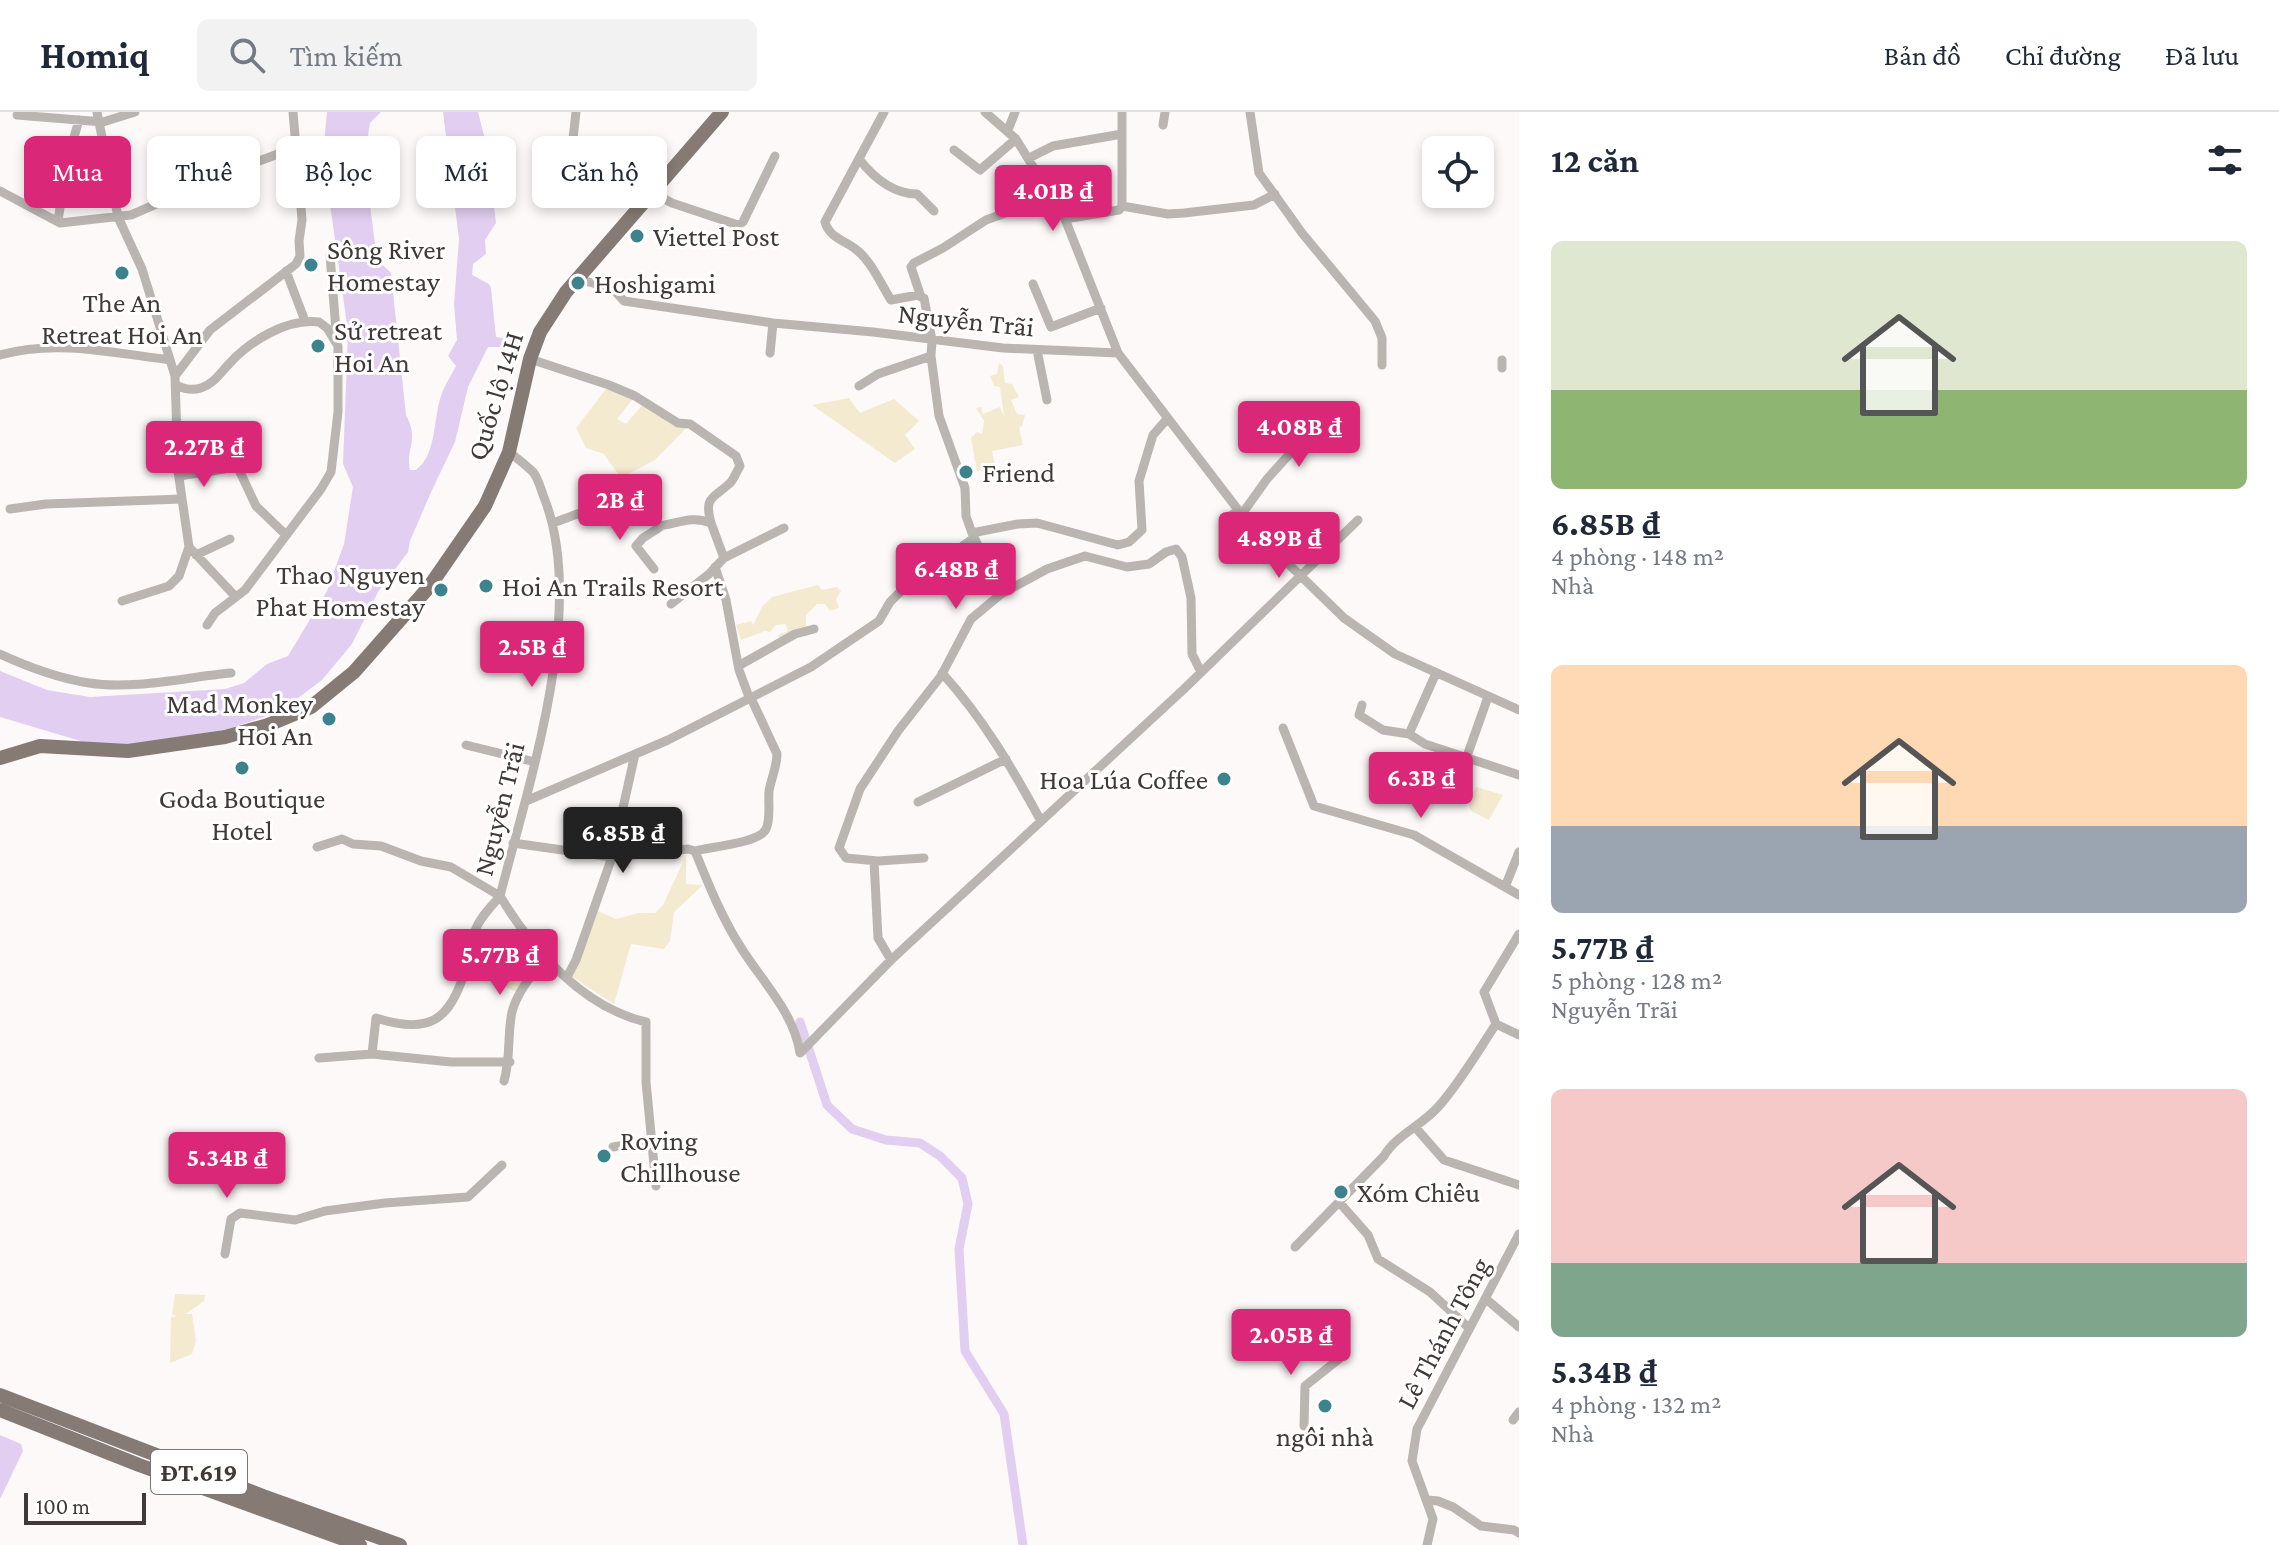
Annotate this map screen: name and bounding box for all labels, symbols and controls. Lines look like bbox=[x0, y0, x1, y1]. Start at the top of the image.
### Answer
search box bbox=[197, 19, 757, 91]
icon: search bbox=[225, 33, 269, 77]
text: Homiq bbox=[40, 34, 149, 76]
text: Tìm kiếm bbox=[289, 39, 403, 72]
text: Bản đồ bbox=[1884, 40, 1961, 71]
text: Chỉ đường bbox=[2005, 40, 2121, 71]
text: Đã lưu bbox=[2165, 40, 2239, 71]
chip: Mua bbox=[24, 136, 131, 208]
chip: Thuê bbox=[147, 136, 260, 208]
chip: Bộ lọc bbox=[276, 136, 400, 208]
chip: Mới bbox=[416, 136, 516, 208]
chip: Căn hộ bbox=[532, 136, 667, 208]
map controls bbox=[1422, 136, 1494, 208]
button: locate bbox=[1422, 136, 1494, 208]
icon: filters bbox=[2203, 138, 2247, 182]
text: 12 căn bbox=[1551, 142, 1639, 179]
pin: 4.01B ₫ bbox=[979, 165, 1127, 233]
text: 4.01B ₫ bbox=[1013, 176, 1093, 205]
place label: Viettel Post bbox=[653, 221, 780, 252]
marker: Viettel Post bbox=[628, 227, 646, 245]
place label: Sông River Homestay bbox=[327, 234, 446, 297]
marker: Sông River Homestay bbox=[302, 256, 320, 274]
marker: The An Retreat Hoi An bbox=[113, 264, 131, 282]
place label: Hoshigami bbox=[594, 268, 716, 299]
marker: Hoshigami bbox=[569, 274, 587, 292]
place label: The An Retreat Hoi An bbox=[41, 287, 203, 350]
icon: home bbox=[1827, 293, 1971, 437]
street label: Nguyễn Trãi bbox=[896, 297, 1036, 343]
place label: Sử retreat Hoi An bbox=[334, 315, 443, 378]
street label: Quốc lộ 14H bbox=[461, 328, 529, 464]
marker: Sử retreat Hoi An bbox=[309, 337, 327, 355]
pin: 4.08B ₫ bbox=[1225, 401, 1373, 469]
text: 4.08B ₫ bbox=[1256, 412, 1342, 441]
pin: 2.27B ₫ bbox=[130, 421, 278, 489]
text: 2.27B ₫ bbox=[164, 432, 244, 461]
place label: Friend bbox=[982, 457, 1055, 488]
marker: Friend bbox=[957, 463, 975, 481]
pin: 2B ₫ bbox=[573, 474, 667, 542]
text: 2B ₫ bbox=[596, 485, 644, 514]
text: 6.85B ₫ bbox=[1551, 505, 1660, 542]
pin: 4.89B ₫ bbox=[1205, 512, 1353, 580]
text: 4.89B ₫ bbox=[1237, 523, 1321, 552]
text: 4 phòng · 148 m² bbox=[1551, 542, 1724, 571]
pin: 6.48B ₫ bbox=[882, 543, 1030, 611]
text: 6.48B ₫ bbox=[914, 554, 998, 583]
place label: Thao Nguyen Phat Homestay bbox=[255, 559, 426, 622]
place label: Hoi An Trails Resort bbox=[502, 571, 724, 602]
text: Nhà bbox=[1551, 571, 1594, 600]
marker: Hoi An Trails Resort bbox=[477, 577, 495, 595]
marker: Thao Nguyen Phat Homestay bbox=[432, 581, 450, 599]
pin: 2.5B ₫ bbox=[467, 621, 597, 689]
text: 2.5B ₫ bbox=[498, 632, 566, 661]
place label: Mad Monkey Hoi An bbox=[166, 688, 314, 751]
marker: Mad Monkey Hoi An bbox=[320, 710, 338, 728]
icon: home bbox=[1827, 717, 1971, 861]
street label: Nguyễn Trãi bbox=[467, 739, 531, 879]
pin: 6.3B ₫ bbox=[1356, 752, 1486, 820]
marker: Goda Boutique Hotel bbox=[233, 759, 251, 777]
text: 6.3B ₫ bbox=[1387, 763, 1455, 792]
place label: Hoa Lúa Coffee bbox=[1039, 764, 1208, 795]
marker: Hoa Lúa Coffee bbox=[1215, 770, 1233, 788]
place label: Goda Boutique Hotel bbox=[159, 783, 325, 846]
pin: 6.85B ₫ bbox=[549, 807, 697, 875]
text: 6.85B ₫ bbox=[581, 818, 665, 847]
pin: 5.77B ₫ bbox=[426, 929, 574, 997]
text: 5.77B ₫ bbox=[1551, 929, 1654, 966]
text: 5.77B ₫ bbox=[461, 940, 539, 969]
text: 5 phòng · 128 m² bbox=[1551, 966, 1722, 995]
text: Nguyễn Trãi bbox=[1551, 995, 1678, 1024]
place label: Roving Chillhouse bbox=[620, 1125, 741, 1188]
pin: 5.34B ₫ bbox=[153, 1132, 301, 1200]
icon: home bbox=[1827, 1141, 1971, 1285]
text: 5.34B ₫ bbox=[186, 1143, 268, 1172]
marker: Roving Chillhouse bbox=[595, 1147, 613, 1165]
place label: Xóm Chiêu bbox=[1357, 1177, 1480, 1208]
marker: Xóm Chiêu bbox=[1332, 1183, 1350, 1201]
street label: Lê Thánh Tông bbox=[1390, 1252, 1496, 1414]
pin: 2.05B ₫ bbox=[1217, 1309, 1365, 1377]
text: 2.05B ₫ bbox=[1250, 1320, 1332, 1349]
text: 5.34B ₫ bbox=[1551, 1353, 1657, 1390]
text: 4 phòng · 132 m² bbox=[1551, 1390, 1721, 1419]
marker: ngôi nhà bbox=[1316, 1397, 1334, 1415]
text: Nhà bbox=[1551, 1419, 1594, 1448]
place label: ngôi nhà bbox=[1276, 1421, 1374, 1452]
road number: ĐT.619 bbox=[151, 1450, 247, 1494]
scale bar bbox=[24, 1489, 146, 1525]
text: 100 m bbox=[36, 1494, 90, 1519]

